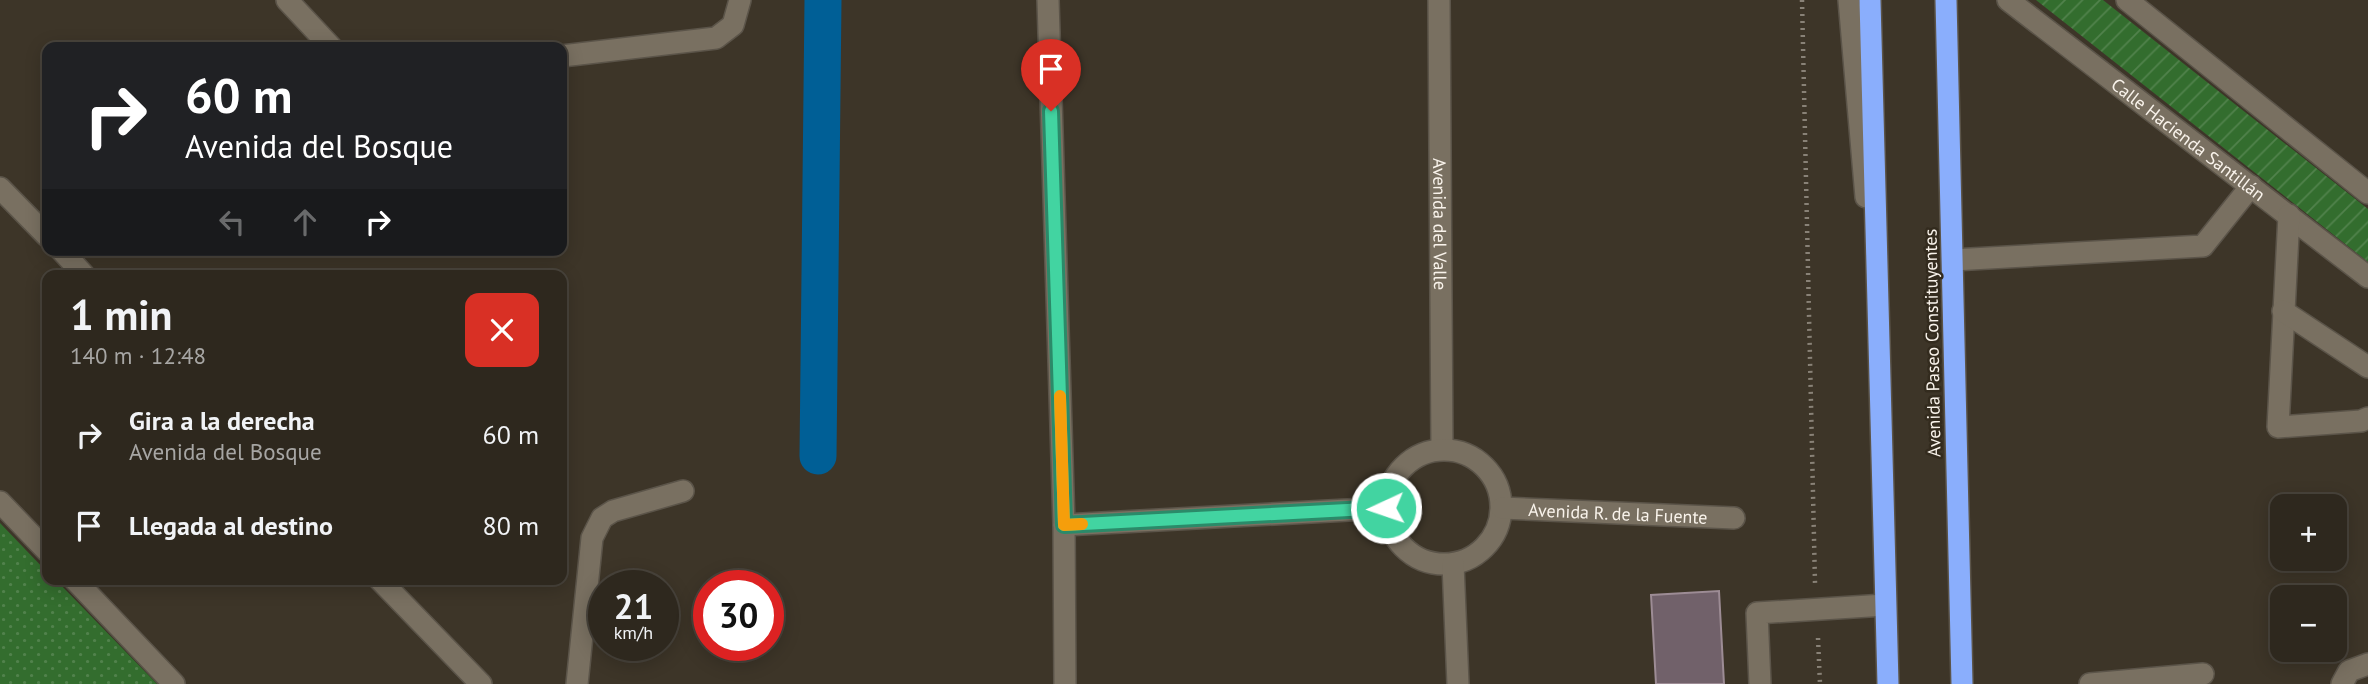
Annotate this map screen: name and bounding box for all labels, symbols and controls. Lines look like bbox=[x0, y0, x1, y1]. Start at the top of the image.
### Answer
pin bbox=[1021, 39, 1081, 111]
icon: arrive bbox=[1032, 50, 1070, 88]
text: 60 m bbox=[185, 63, 292, 127]
icon: right bbox=[70, 70, 161, 161]
street label: Calle Hacienda Santillán bbox=[2107, 72, 2270, 206]
text: Avenida del Bosque bbox=[185, 125, 453, 167]
street label: Avenida del Valle bbox=[1429, 158, 1452, 290]
icon: left bbox=[213, 203, 251, 241]
icon: ahead bbox=[286, 203, 324, 241]
icon: right bbox=[359, 203, 397, 241]
street label: Avenida Paseo Constituyentes bbox=[1919, 229, 1945, 457]
text: 1 min bbox=[70, 287, 172, 342]
button: close bbox=[465, 293, 539, 367]
text: 140 m · 12:48 bbox=[70, 341, 206, 370]
text: Gira a la derecha bbox=[129, 404, 315, 437]
icon: right bbox=[70, 416, 108, 454]
text: 60 m bbox=[483, 418, 539, 451]
text: Avenida del Bosque bbox=[129, 437, 322, 466]
position arrow bbox=[1349, 471, 1423, 545]
map controls bbox=[2270, 494, 2347, 662]
button: + bbox=[2270, 494, 2347, 571]
street label: Avenida R. de la Fuente bbox=[1528, 498, 1708, 528]
icon: arrive bbox=[70, 507, 108, 545]
text: Llegada al destino bbox=[129, 509, 333, 542]
text: 80 m bbox=[483, 509, 539, 542]
speed limit sign: 30 bbox=[693, 570, 784, 661]
text: 21 bbox=[614, 583, 653, 629]
button: − bbox=[2270, 585, 2347, 662]
text: km/h bbox=[614, 621, 653, 644]

